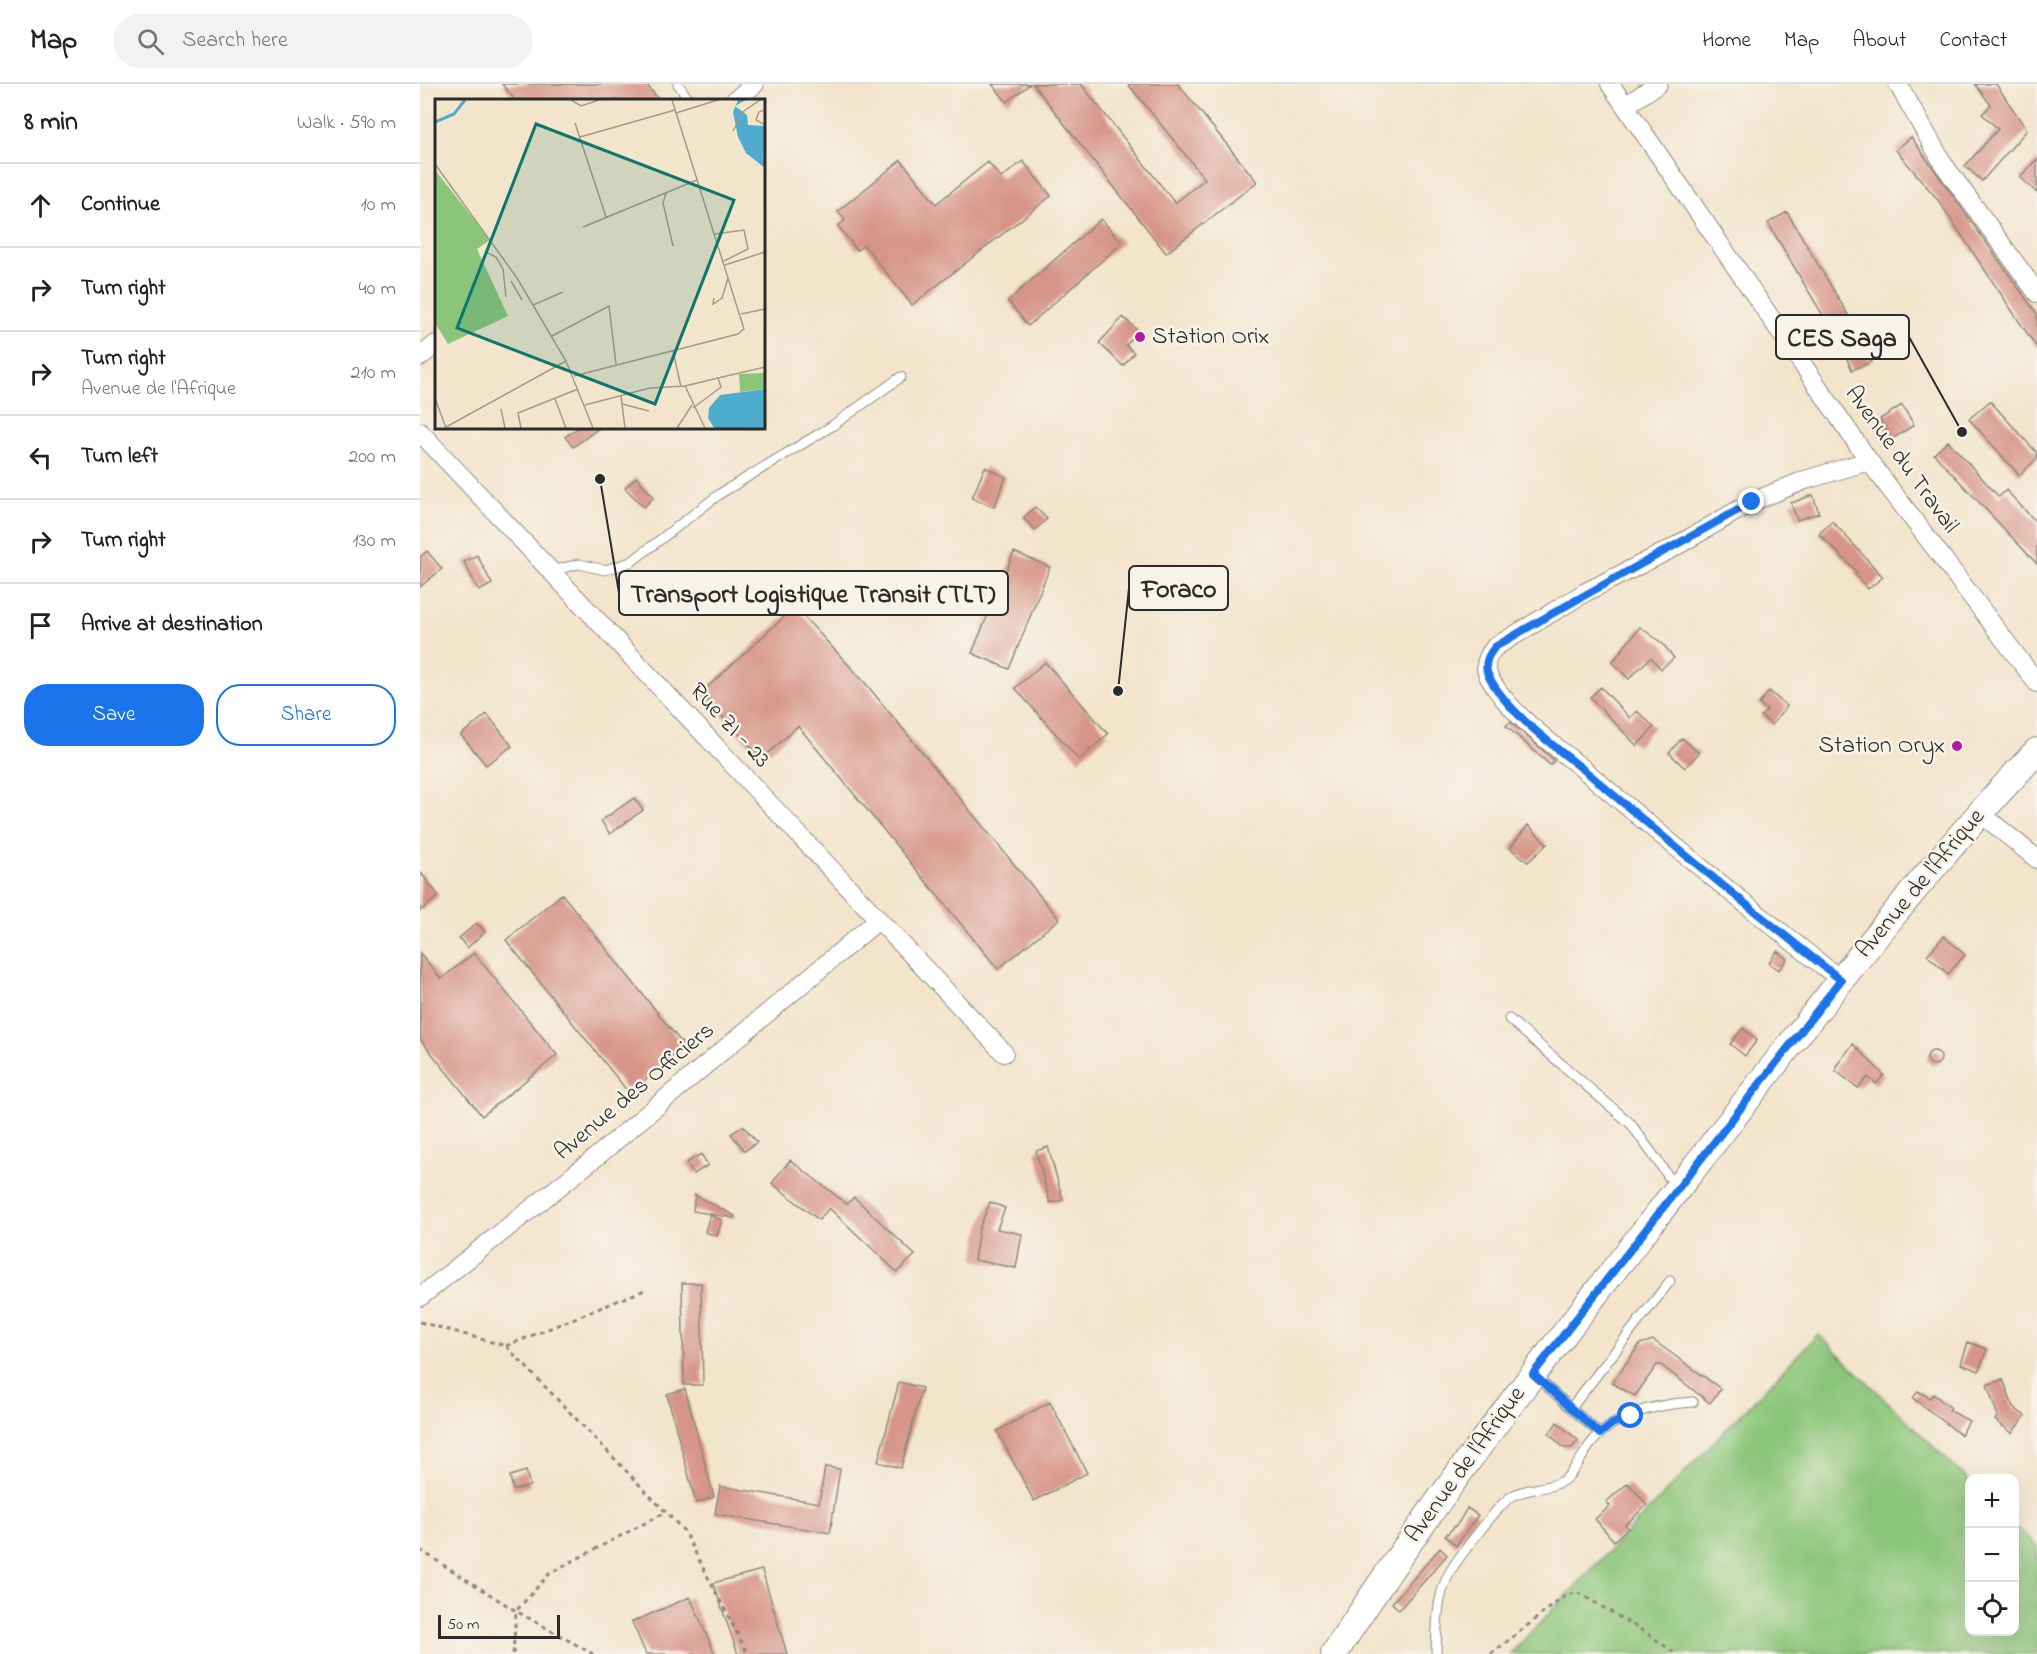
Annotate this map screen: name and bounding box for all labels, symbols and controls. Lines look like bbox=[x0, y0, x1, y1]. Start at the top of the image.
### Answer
search box bbox=[113, 14, 533, 68]
text: Map bbox=[30, 21, 77, 62]
icon: search bbox=[134, 25, 167, 58]
text: Search here bbox=[182, 25, 288, 57]
text: Home bbox=[1702, 26, 1751, 56]
text: Map bbox=[1784, 26, 1819, 56]
text: About bbox=[1852, 26, 1906, 56]
text: Contact bbox=[1939, 26, 2007, 56]
inset map bbox=[435, 99, 765, 429]
text: 8 min bbox=[24, 104, 78, 142]
text: Walk · 590 m bbox=[297, 109, 396, 138]
icon: ahead bbox=[24, 189, 57, 222]
text: Continue bbox=[81, 189, 160, 221]
text: 10 m bbox=[360, 191, 396, 220]
icon: right bbox=[24, 273, 57, 306]
text: Turn right bbox=[81, 273, 166, 305]
text: 40 m bbox=[359, 275, 396, 304]
callout: CES Saga bbox=[1776, 315, 1909, 359]
place label: Station Orix bbox=[1152, 320, 1269, 355]
text: CES Saga bbox=[1787, 321, 1897, 360]
marker: Station Orix bbox=[1133, 330, 1147, 344]
text: Turn right bbox=[81, 343, 166, 375]
icon: right bbox=[24, 357, 57, 390]
text: 210 m bbox=[351, 359, 396, 388]
text: Avenue de l'Afrique bbox=[81, 375, 236, 404]
street label: Avenue du Travail bbox=[1835, 379, 1967, 541]
icon: left bbox=[24, 441, 57, 474]
text: Turn left bbox=[81, 441, 158, 473]
text: 200 m bbox=[348, 443, 396, 472]
route end bbox=[1738, 488, 1764, 514]
icon: right bbox=[24, 525, 57, 558]
text: Turn right bbox=[81, 525, 166, 557]
text: 130 m bbox=[352, 527, 396, 556]
callout: Foraco bbox=[1129, 566, 1228, 610]
callout: Transport Logistique Transit (TLT) bbox=[619, 571, 1008, 615]
text: Foraco bbox=[1139, 572, 1217, 610]
text: Transport Logistique Transit (TLT) bbox=[631, 577, 996, 616]
icon: arrive bbox=[24, 609, 57, 642]
text: Arrive at destination bbox=[81, 609, 263, 641]
street label: Rue ZI - 23 bbox=[680, 675, 778, 777]
button: Save bbox=[24, 684, 204, 746]
button: Share bbox=[216, 684, 396, 746]
place label: Station Oryx bbox=[1819, 729, 1945, 765]
marker: Station Oryx bbox=[1950, 739, 1964, 753]
street label: Avenue de l'Afrique bbox=[1848, 801, 1994, 966]
street label: Avenue des Officiers bbox=[547, 1014, 723, 1170]
street label: Avenue de l'Afrique bbox=[1397, 1379, 1535, 1550]
route start bbox=[1617, 1402, 1643, 1428]
map controls bbox=[1965, 1474, 2019, 1636]
button: + bbox=[1965, 1474, 2019, 1528]
button: − bbox=[1965, 1528, 2019, 1582]
button: locate bbox=[1965, 1582, 2019, 1636]
scale bar bbox=[438, 1612, 560, 1640]
text: 50 m bbox=[447, 1613, 479, 1637]

